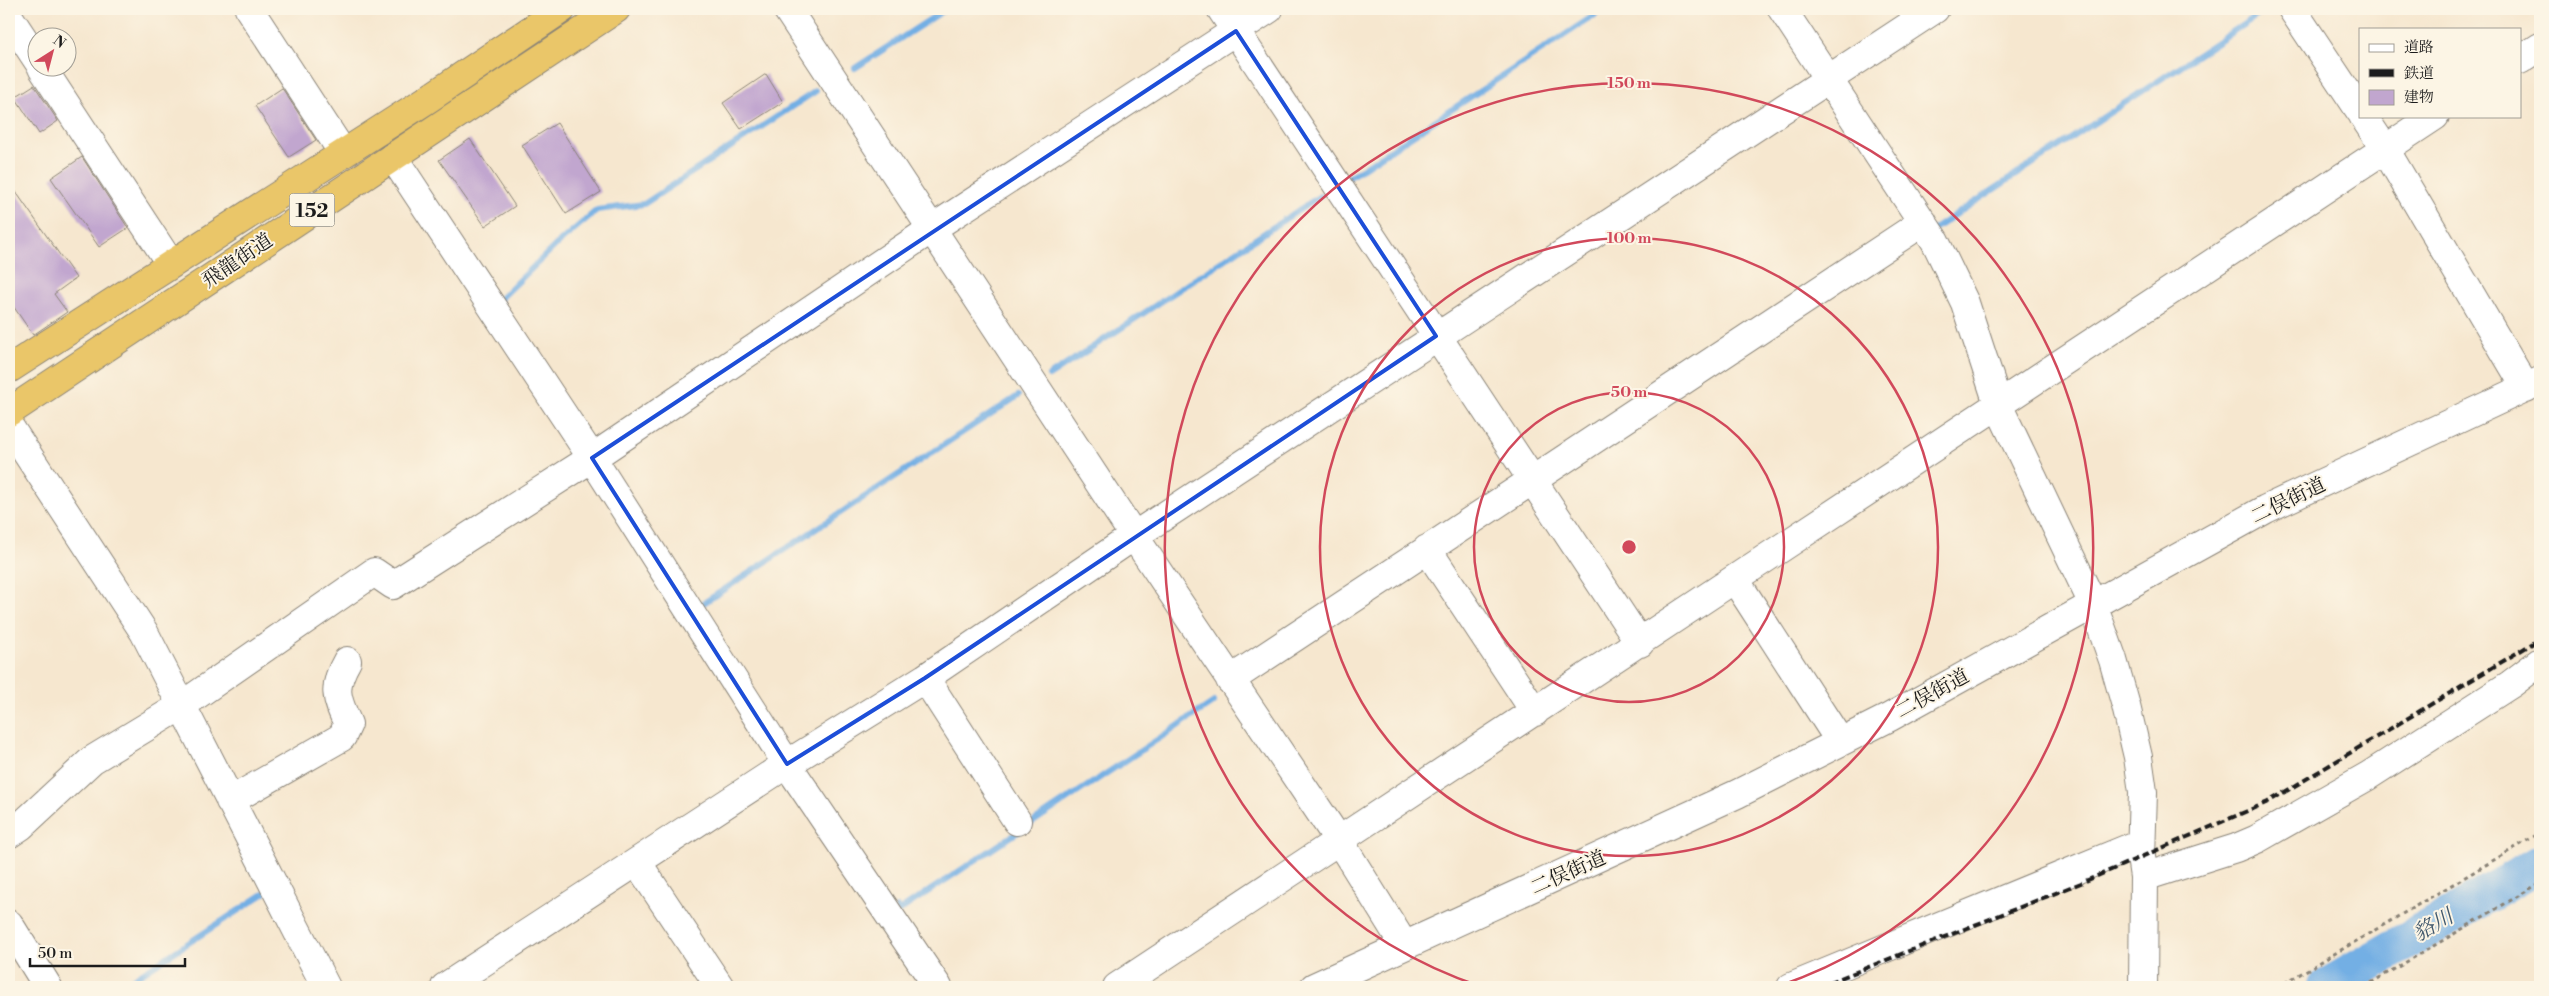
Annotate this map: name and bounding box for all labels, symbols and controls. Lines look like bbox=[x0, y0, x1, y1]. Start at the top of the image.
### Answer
north arrow bbox=[28, 28, 78, 78]
legend bbox=[2359, 28, 2522, 118]
text: N bbox=[49, 32, 69, 53]
text: 道路 bbox=[2404, 38, 2434, 57]
text: 鉄道 bbox=[2404, 64, 2434, 83]
text: 150 m bbox=[1607, 74, 1651, 93]
text: 建物 bbox=[2404, 88, 2434, 107]
road number: 152 bbox=[290, 194, 334, 226]
street label: 飛龍街道 bbox=[198, 229, 278, 294]
text: 100 m bbox=[1607, 229, 1652, 248]
text: 50 m bbox=[1611, 383, 1647, 402]
street label: 二俣街道 bbox=[2247, 473, 2330, 530]
centre of rings bbox=[1620, 538, 1638, 556]
street label: 二俣街道 bbox=[1892, 664, 1974, 725]
street label: 二俣街道 bbox=[1527, 846, 1610, 901]
water label: 貉川 bbox=[2409, 903, 2460, 948]
scale bar bbox=[30, 936, 185, 968]
text: 50 m bbox=[38, 944, 72, 963]

